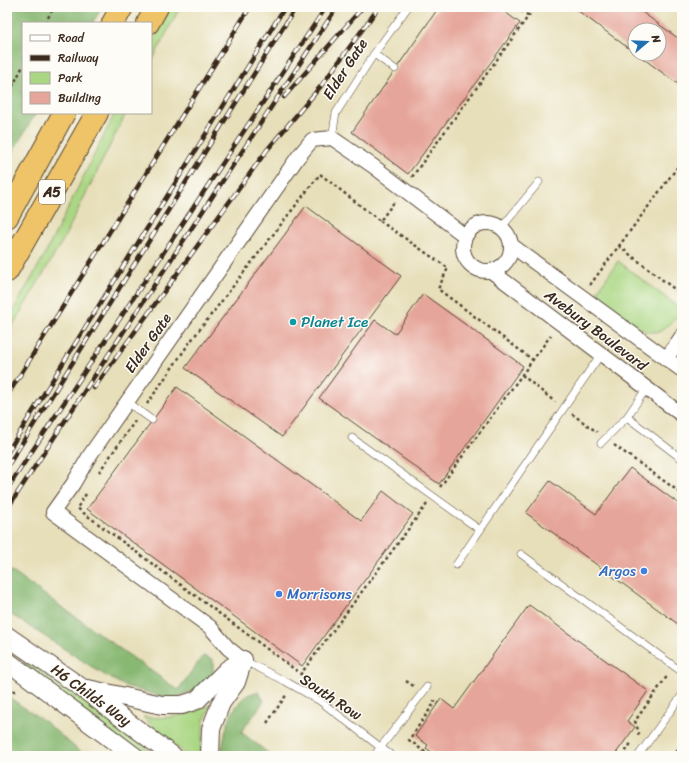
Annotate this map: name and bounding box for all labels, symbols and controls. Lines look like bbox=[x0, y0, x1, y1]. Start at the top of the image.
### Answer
legend bbox=[22, 22, 152, 114]
north arrow bbox=[627, 22, 667, 62]
text: Road bbox=[58, 27, 85, 49]
text: N bbox=[645, 31, 666, 46]
street label: Elder Gate bbox=[315, 33, 375, 105]
text: Railway bbox=[58, 47, 99, 69]
text: Park bbox=[58, 67, 83, 89]
text: Building bbox=[58, 87, 101, 109]
road number: A5 bbox=[39, 180, 65, 204]
street label: Avebury Boulevard bbox=[538, 282, 654, 378]
street label: Elder Gate bbox=[118, 307, 178, 379]
place label: Planet Ice bbox=[301, 309, 368, 335]
marker: Planet Ice bbox=[288, 317, 298, 327]
place label: Argos bbox=[598, 558, 637, 584]
marker: Argos bbox=[639, 566, 649, 576]
place label: Morrisons bbox=[287, 581, 352, 607]
marker: Morrisons bbox=[274, 589, 284, 599]
street label: H6 Childs Way bbox=[45, 657, 137, 733]
street label: South Row bbox=[295, 667, 368, 728]

